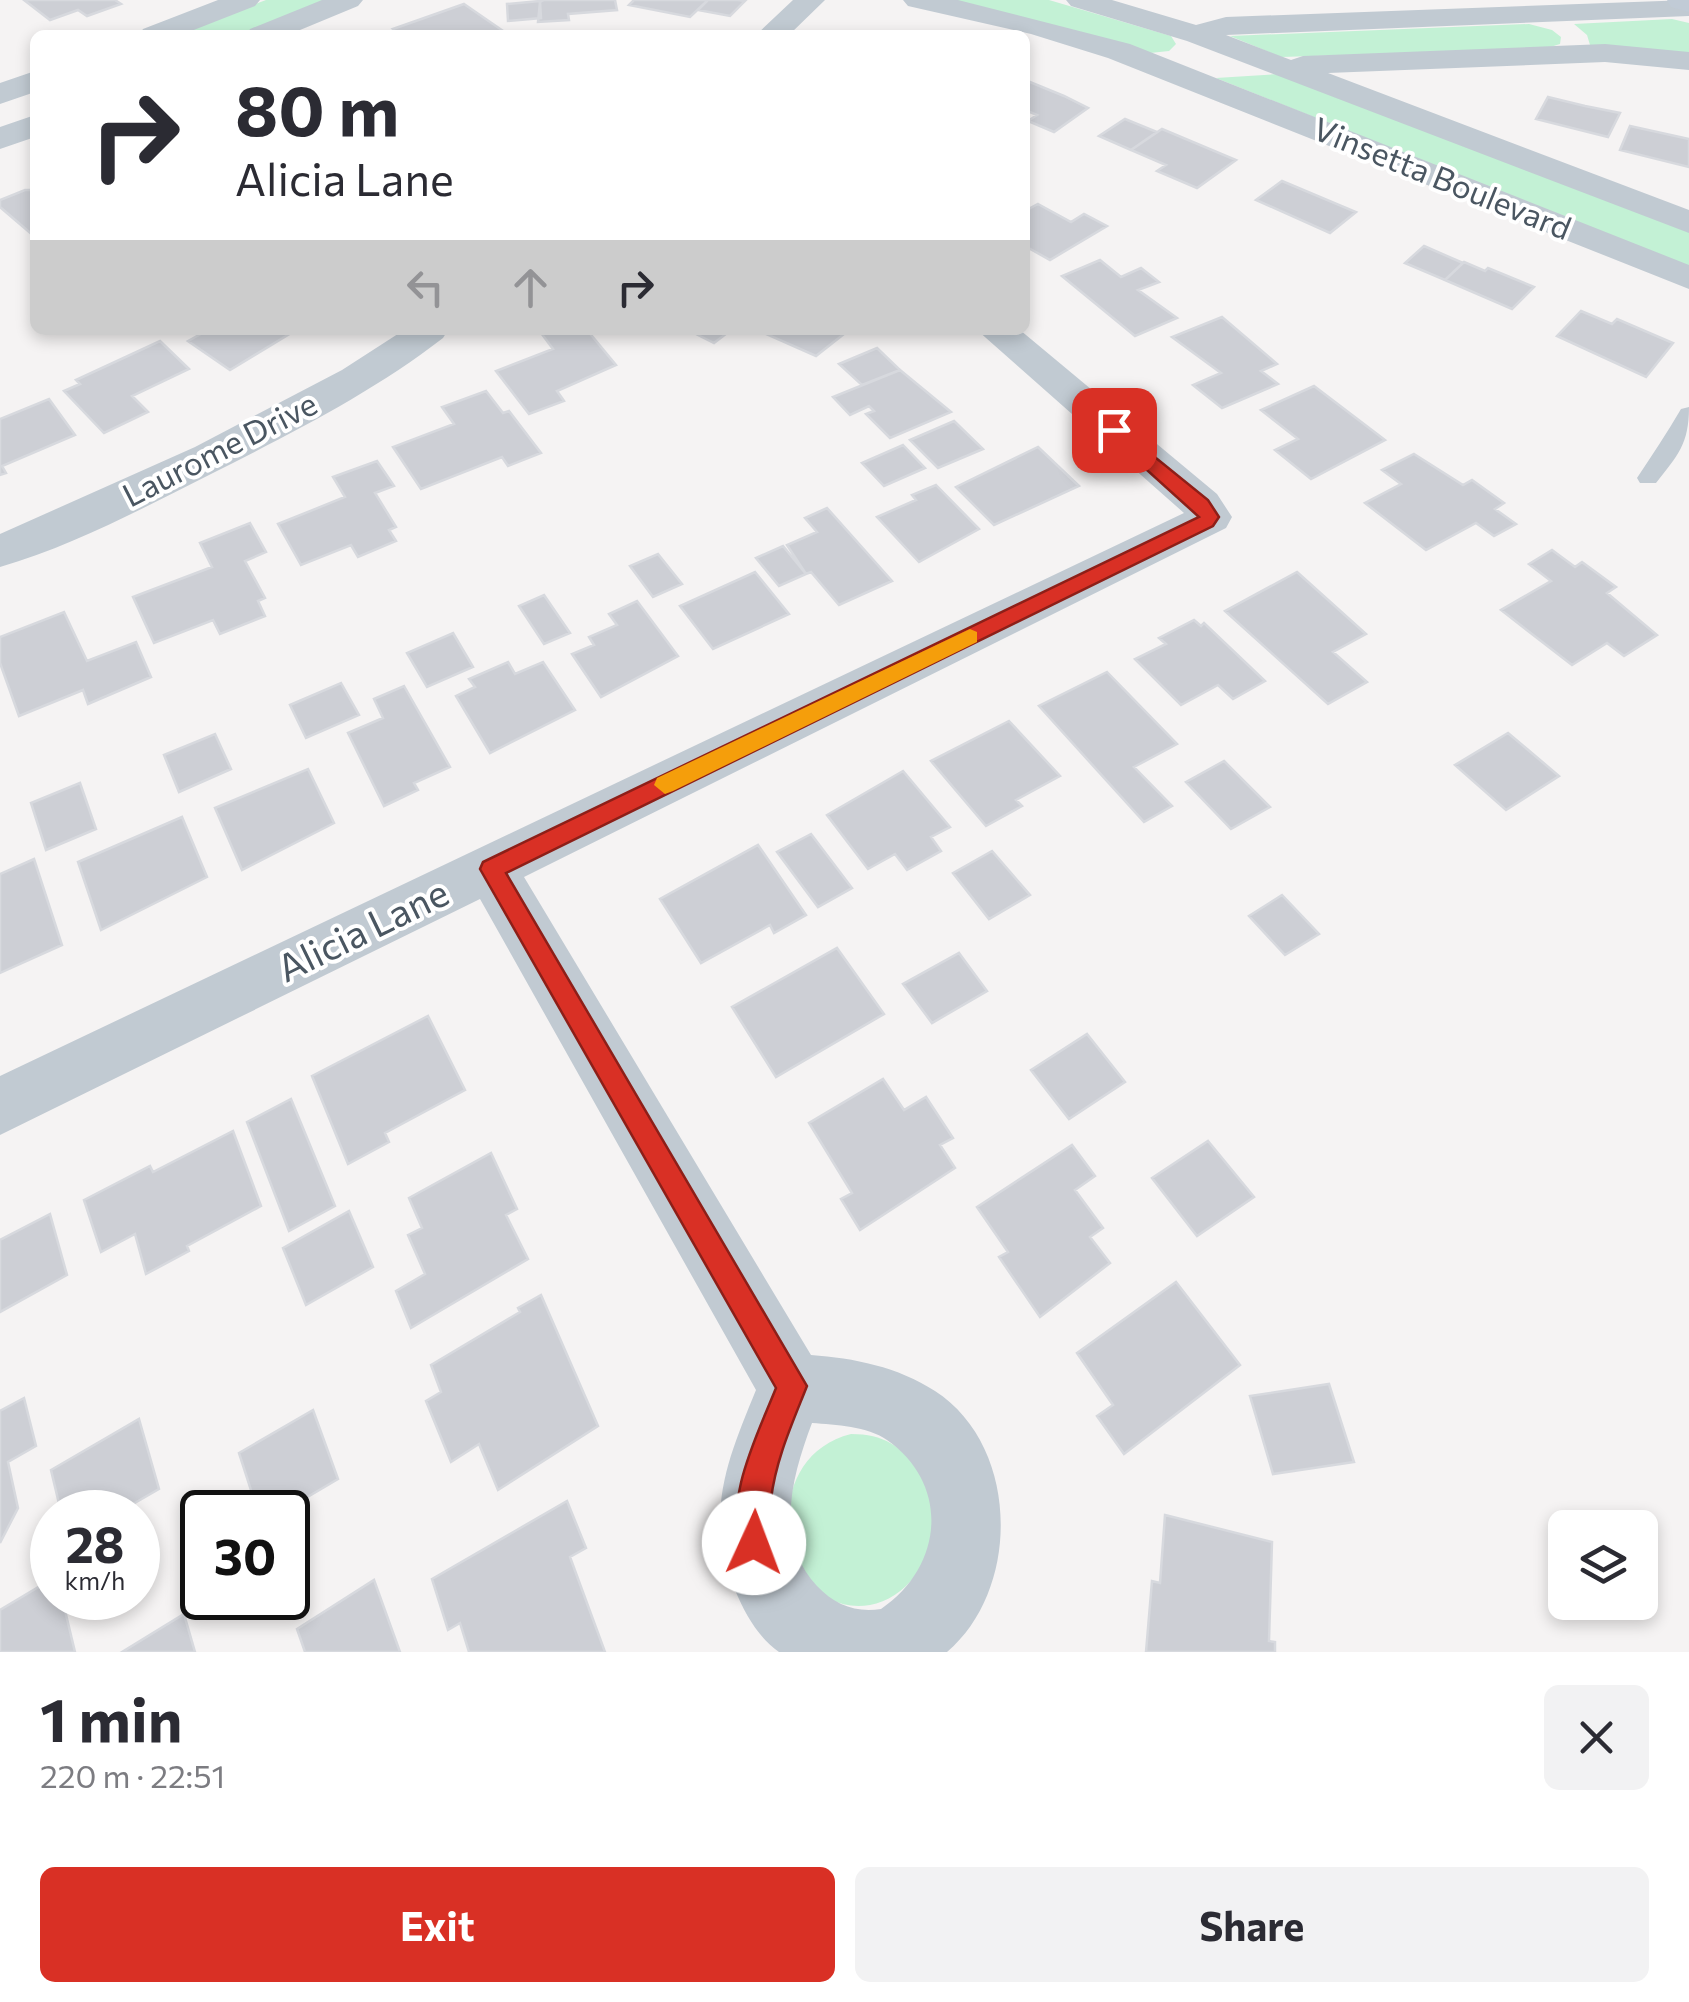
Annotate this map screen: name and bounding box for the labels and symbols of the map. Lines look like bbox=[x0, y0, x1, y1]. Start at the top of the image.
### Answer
street label: Vinsetta Boulevard bbox=[1308, 107, 1578, 247]
street label: Laurome Drive bbox=[115, 382, 323, 514]
pin bbox=[1072, 388, 1157, 473]
street label: Alicia Lane bbox=[269, 867, 455, 990]
speed limit sign: 30 bbox=[180, 1490, 310, 1620]
position arrow bbox=[702, 1491, 806, 1595]

